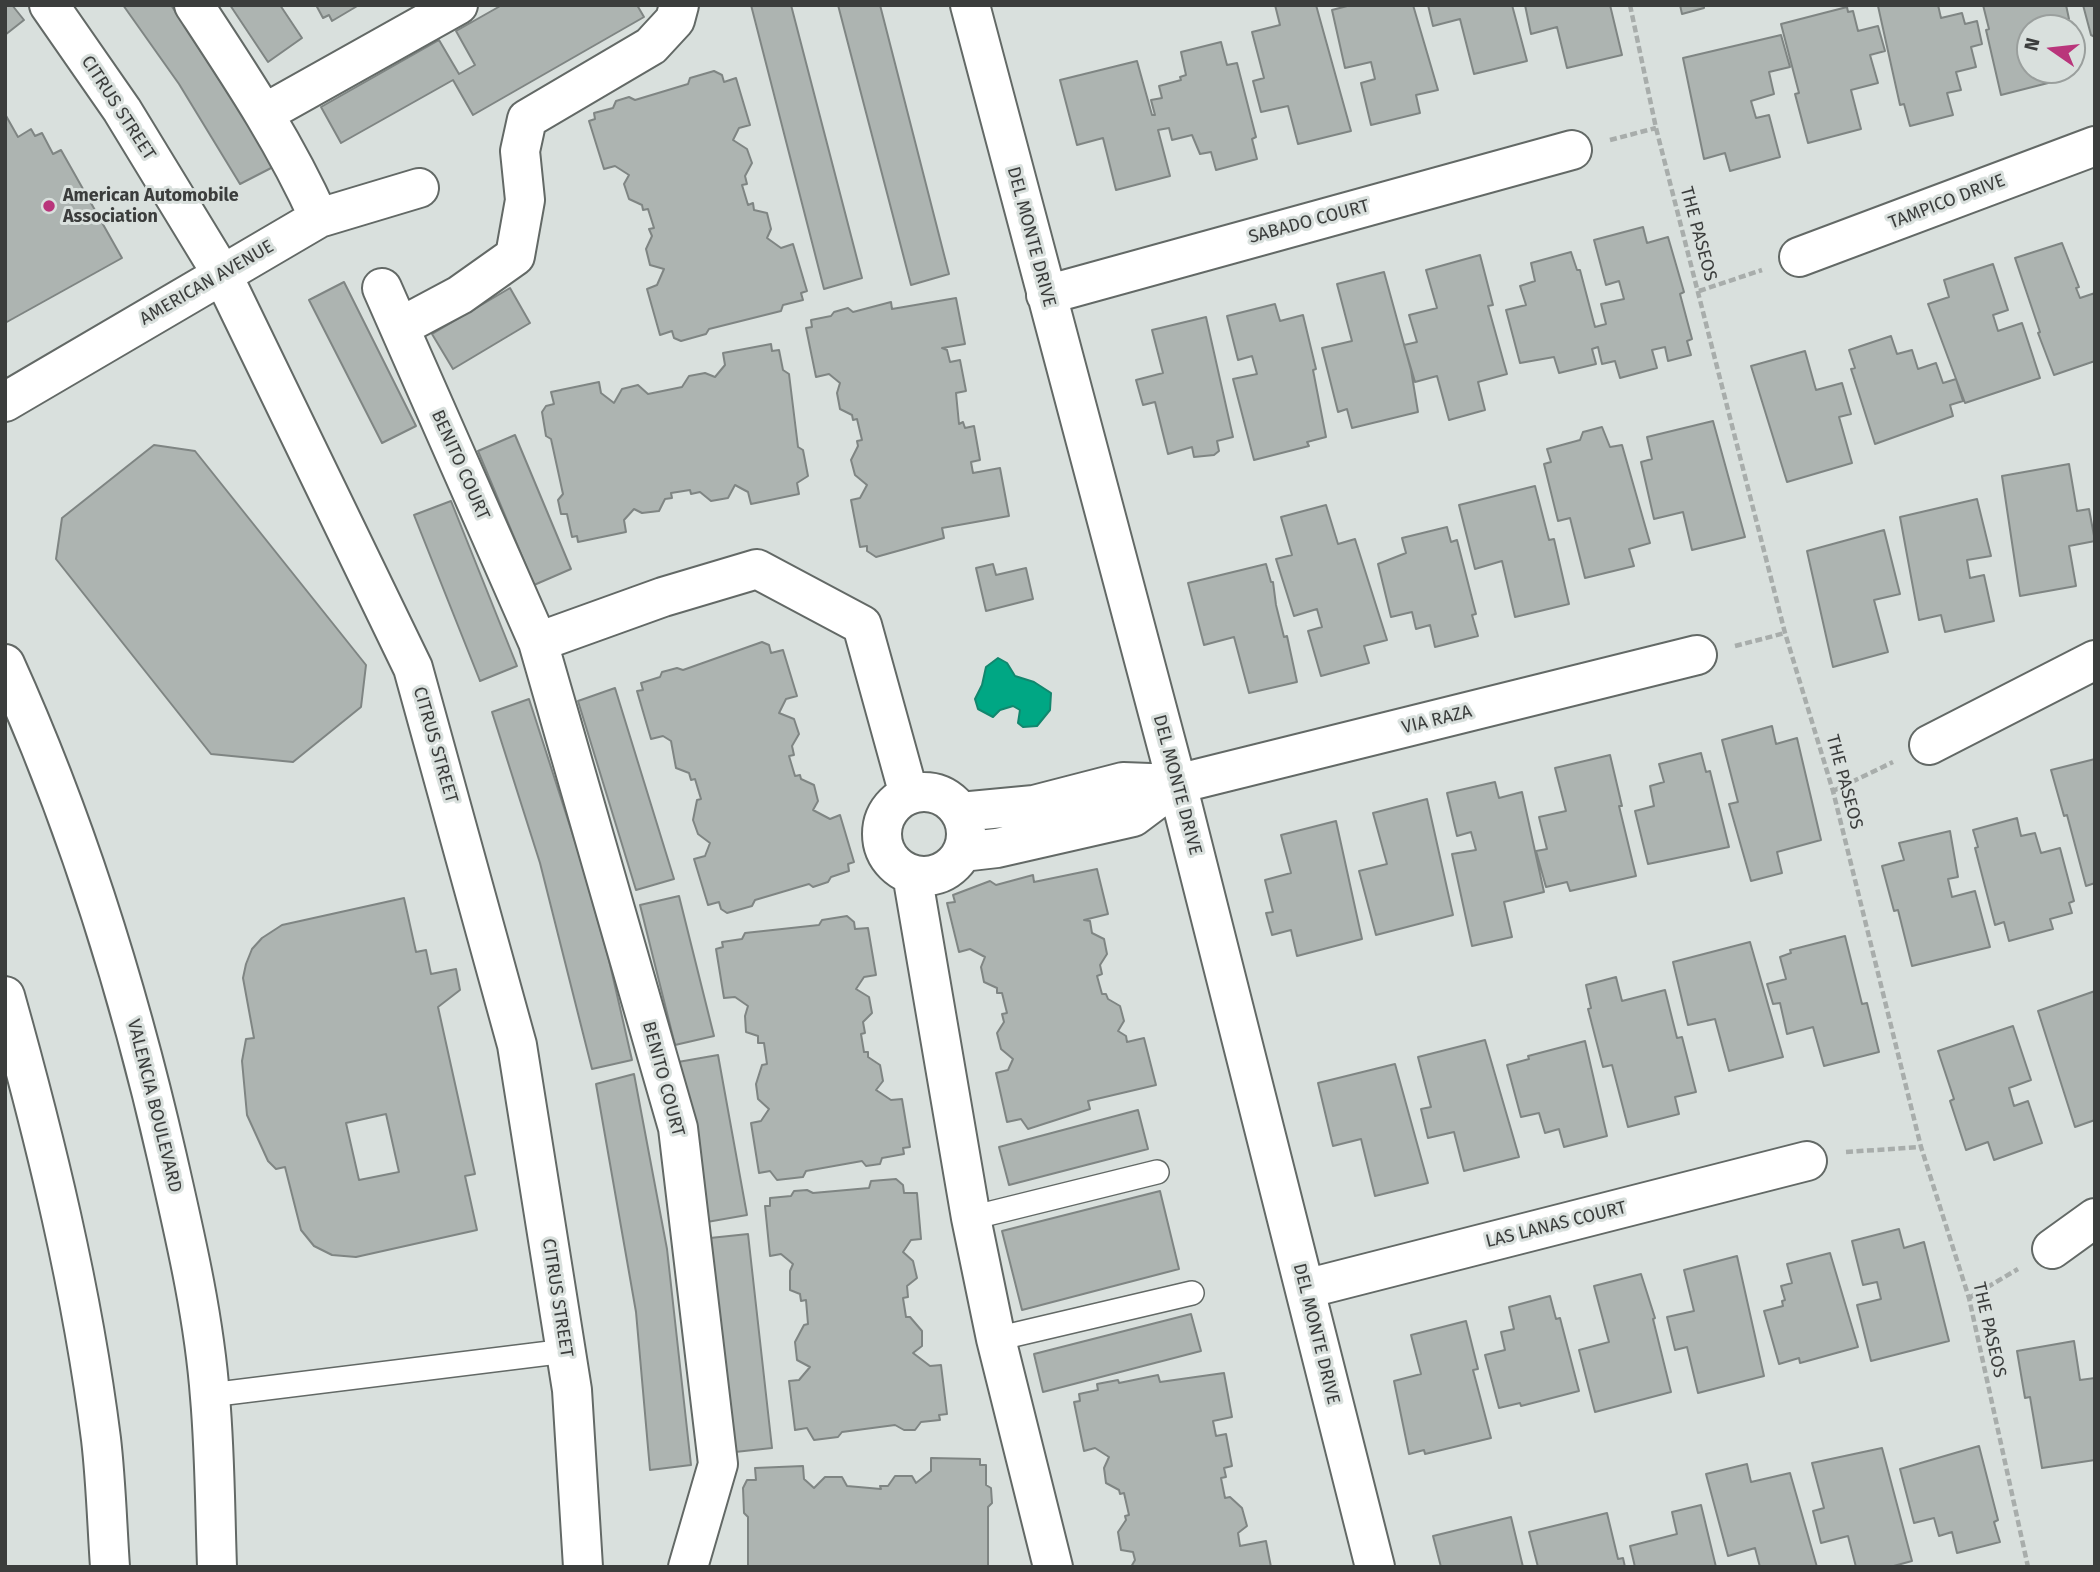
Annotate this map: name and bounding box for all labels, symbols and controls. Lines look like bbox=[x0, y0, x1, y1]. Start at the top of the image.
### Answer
north arrow bbox=[2016, 14, 2086, 84]
text: N bbox=[2019, 35, 2045, 53]
street label: CITRUS STREET bbox=[76, 52, 160, 164]
street label: DEL MONTE DRIVE bbox=[1002, 164, 1060, 310]
street label: TAMPICO DRIVE bbox=[1886, 170, 2008, 234]
street label: THE PASEOS bbox=[1675, 184, 1721, 284]
place label: American Automobile Association bbox=[63, 185, 239, 228]
street label: SABADO COURT bbox=[1246, 196, 1372, 248]
marker: American Automobile Association bbox=[41, 198, 57, 214]
street label: AMERICAN AVENUE bbox=[136, 236, 278, 330]
street label: BENITO COURT bbox=[426, 407, 494, 523]
street label: CITRUS STREET bbox=[408, 684, 462, 806]
street label: VIA RAZA bbox=[1400, 701, 1474, 739]
street label: DEL MONTE DRIVE bbox=[1148, 712, 1206, 858]
street label: THE PASEOS bbox=[1821, 732, 1867, 832]
street label: VALENCIA BOULEVARD bbox=[122, 1017, 186, 1195]
street label: BENITO COURT bbox=[637, 1019, 689, 1139]
street label: LAS LANAS COURT bbox=[1483, 1197, 1629, 1253]
street label: CITRUS STREET bbox=[537, 1237, 577, 1359]
street label: DEL MONTE DRIVE bbox=[1288, 1261, 1344, 1407]
street label: THE PASEOS bbox=[1968, 1280, 2010, 1380]

